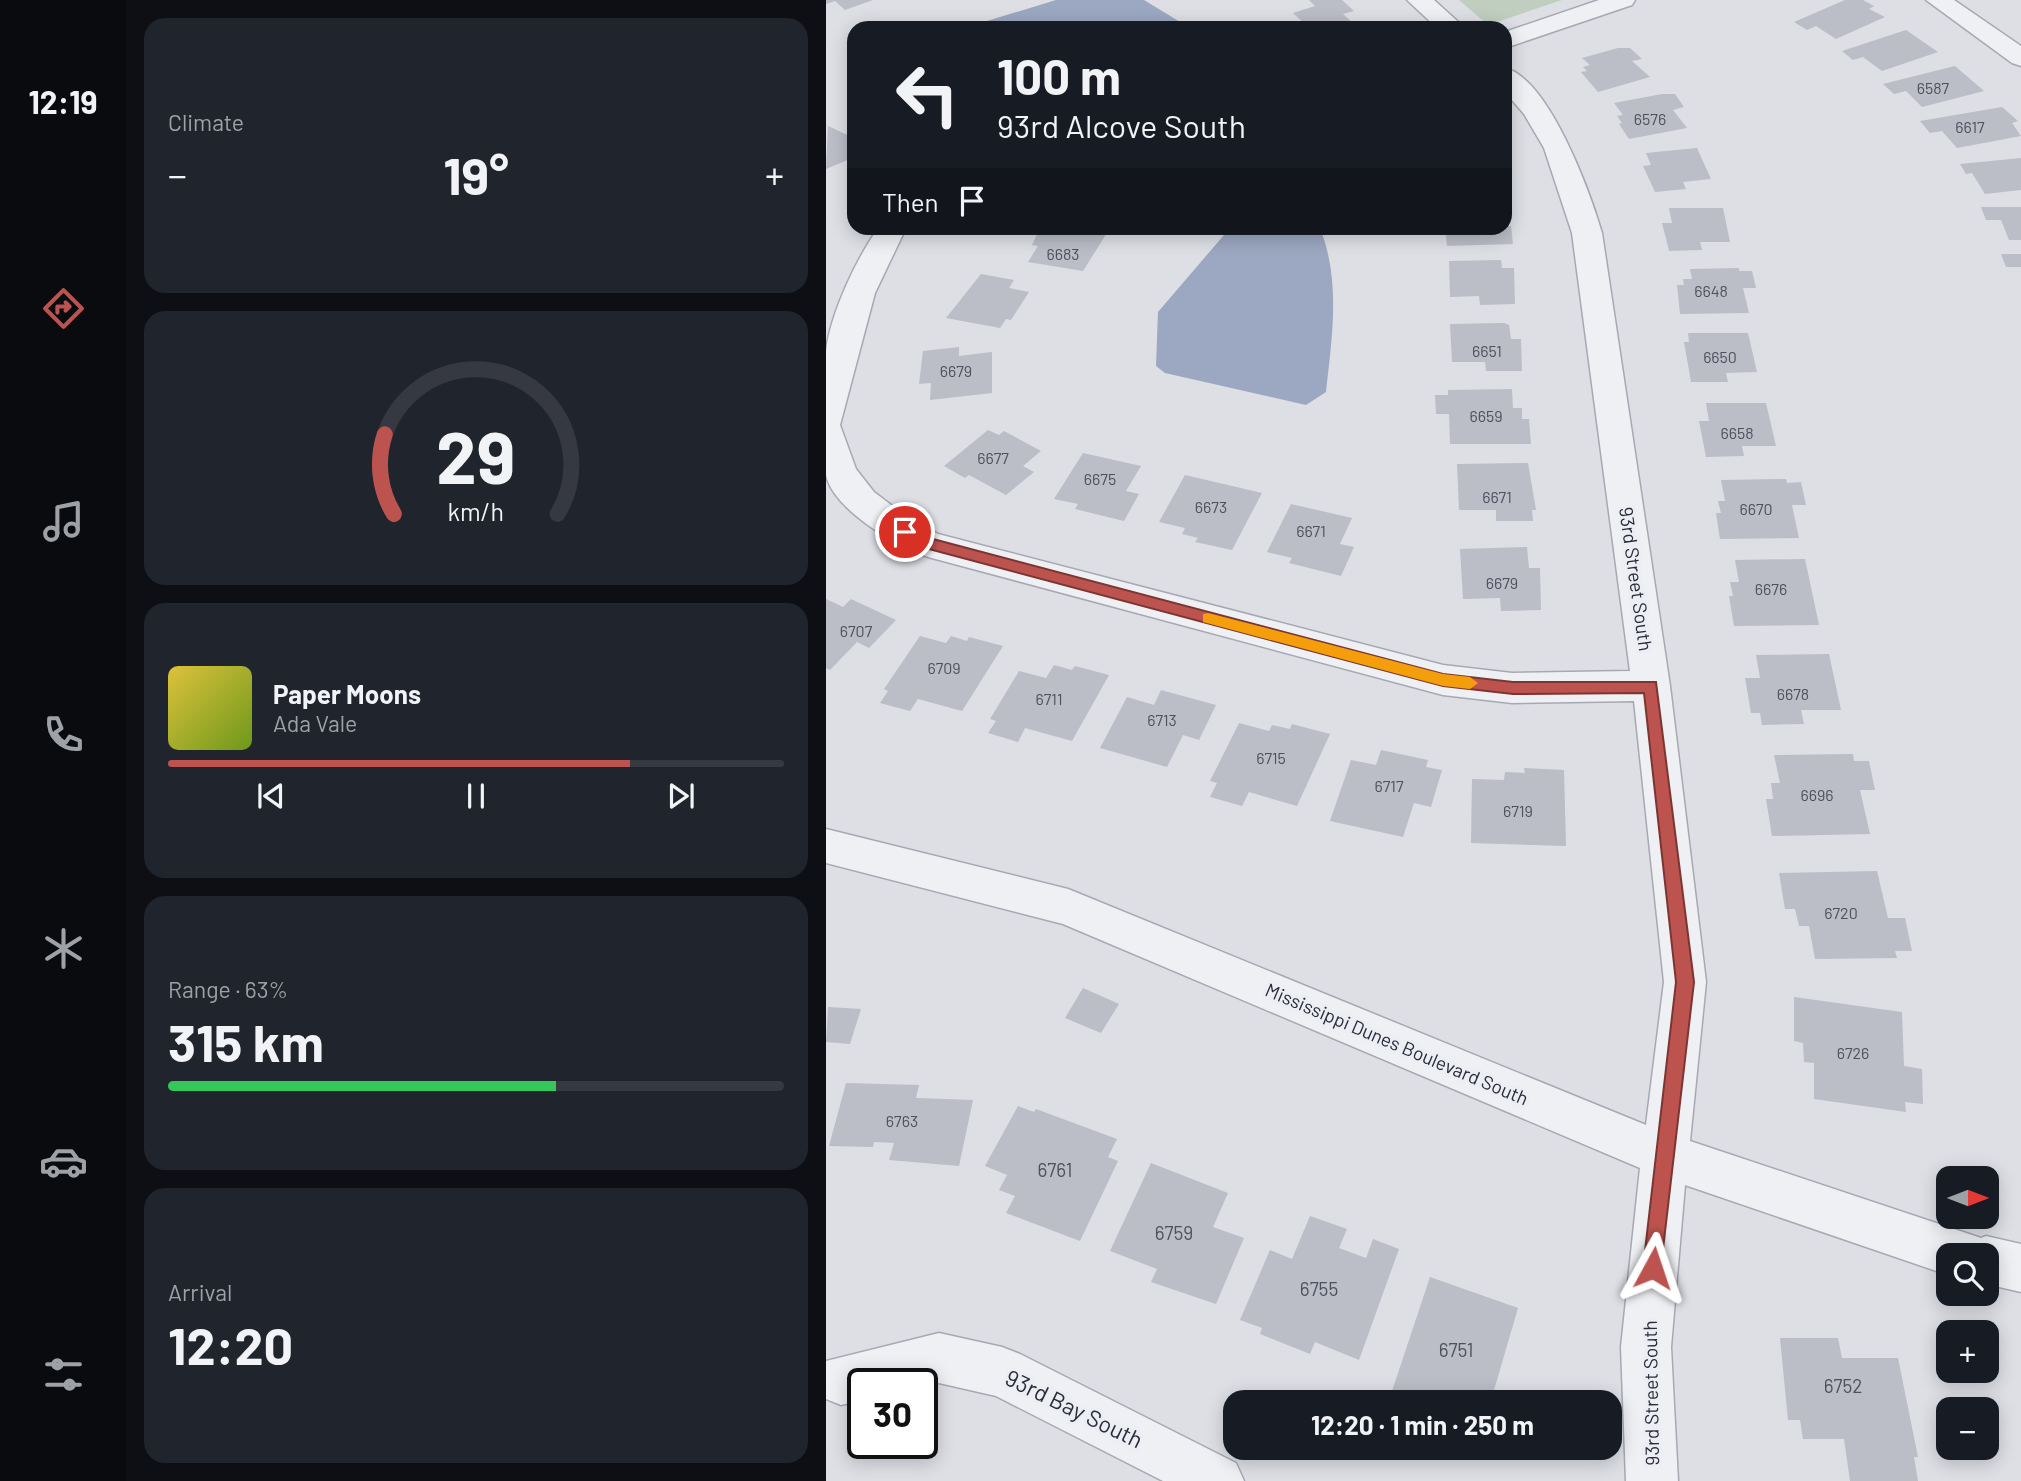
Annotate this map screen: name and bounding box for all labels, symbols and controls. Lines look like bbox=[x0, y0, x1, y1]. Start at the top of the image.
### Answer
text: 100 m bbox=[997, 46, 1121, 105]
icon: left bbox=[882, 49, 973, 140]
house number: 6587 bbox=[1917, 78, 1950, 97]
text: 12:19 bbox=[28, 82, 98, 120]
text: 93rd Alcove South bbox=[997, 106, 1246, 144]
text: Climate bbox=[168, 108, 244, 136]
house number: 6576 bbox=[1634, 109, 1666, 128]
house number: 6617 bbox=[1955, 117, 1985, 136]
text: 19° bbox=[443, 143, 509, 205]
text: − bbox=[168, 151, 187, 197]
text: + bbox=[765, 151, 784, 197]
icon: arrive bbox=[953, 182, 991, 220]
text: Then bbox=[882, 186, 939, 217]
house number: 6683 bbox=[1046, 244, 1080, 263]
house number: 6648 bbox=[1694, 281, 1728, 300]
icon: directions bbox=[39, 284, 88, 333]
house number: 6651 bbox=[1472, 341, 1502, 360]
house number: 6650 bbox=[1703, 347, 1737, 366]
house number: 6679 bbox=[940, 361, 972, 380]
house number: 6659 bbox=[1469, 406, 1503, 425]
text: 29 bbox=[436, 411, 516, 499]
house number: 6658 bbox=[1720, 423, 1754, 442]
house number: 6677 bbox=[977, 448, 1009, 467]
house number: 6675 bbox=[1084, 469, 1116, 488]
house number: 6671 bbox=[1482, 487, 1512, 506]
text: km/h bbox=[448, 496, 504, 526]
icon: music bbox=[39, 497, 88, 546]
house number: 6673 bbox=[1195, 497, 1227, 516]
house number: 6670 bbox=[1739, 499, 1773, 518]
pin bbox=[875, 502, 935, 562]
street label: 93rd Street South bbox=[1615, 505, 1658, 652]
icon: arrive bbox=[886, 513, 924, 551]
house number: 6671 bbox=[1296, 521, 1326, 540]
house number: 6679 bbox=[1486, 573, 1518, 592]
house number: 6676 bbox=[1755, 579, 1787, 598]
house number: 6707 bbox=[840, 621, 873, 640]
house number: 6709 bbox=[927, 658, 961, 677]
text: Paper Moons bbox=[273, 678, 421, 709]
house number: 6678 bbox=[1777, 684, 1809, 703]
house number: 6711 bbox=[1035, 689, 1063, 708]
text: Ada Vale bbox=[273, 709, 357, 737]
icon: phone bbox=[39, 710, 88, 759]
house number: 6713 bbox=[1147, 710, 1177, 729]
house number: 6715 bbox=[1256, 748, 1286, 767]
house number: 6717 bbox=[1374, 776, 1404, 795]
icon: previous bbox=[252, 777, 290, 815]
icon: pause bbox=[457, 777, 495, 815]
icon: next bbox=[662, 777, 700, 815]
house number: 6696 bbox=[1800, 785, 1834, 804]
house number: 6719 bbox=[1503, 801, 1533, 820]
house number: 6720 bbox=[1824, 903, 1858, 922]
icon: climate bbox=[39, 924, 88, 973]
text: Range · 63% bbox=[168, 975, 288, 1003]
street label: Mississippi Dunes Boulevard South bbox=[1262, 978, 1532, 1109]
text: 315 km bbox=[168, 1010, 324, 1072]
house number: 6726 bbox=[1837, 1043, 1869, 1062]
house number: 6763 bbox=[886, 1111, 918, 1130]
icon: car bbox=[39, 1137, 88, 1186]
house number: 6761 bbox=[1038, 1158, 1072, 1181]
north arrow bbox=[1936, 1166, 1998, 1228]
map controls bbox=[1936, 1166, 1999, 1460]
house number: 6759 bbox=[1155, 1221, 1193, 1244]
position arrow bbox=[1616, 1231, 1690, 1305]
button: search bbox=[1936, 1243, 1999, 1306]
house number: 6755 bbox=[1300, 1277, 1338, 1300]
text: Arrival bbox=[168, 1278, 232, 1306]
text: 12:20 bbox=[168, 1313, 293, 1375]
street label: 93rd Street South bbox=[1638, 1320, 1663, 1466]
button: + bbox=[1936, 1320, 1999, 1383]
house number: 6751 bbox=[1439, 1338, 1473, 1361]
icon: filters bbox=[39, 1350, 88, 1399]
street label: 93rd Bay South bbox=[1001, 1363, 1148, 1453]
speed limit sign: 30 bbox=[847, 1368, 938, 1459]
house number: 6752 bbox=[1824, 1374, 1862, 1397]
button: − bbox=[1936, 1397, 1999, 1460]
text: 12:20 · 1 min · 250 m bbox=[1311, 1409, 1534, 1440]

